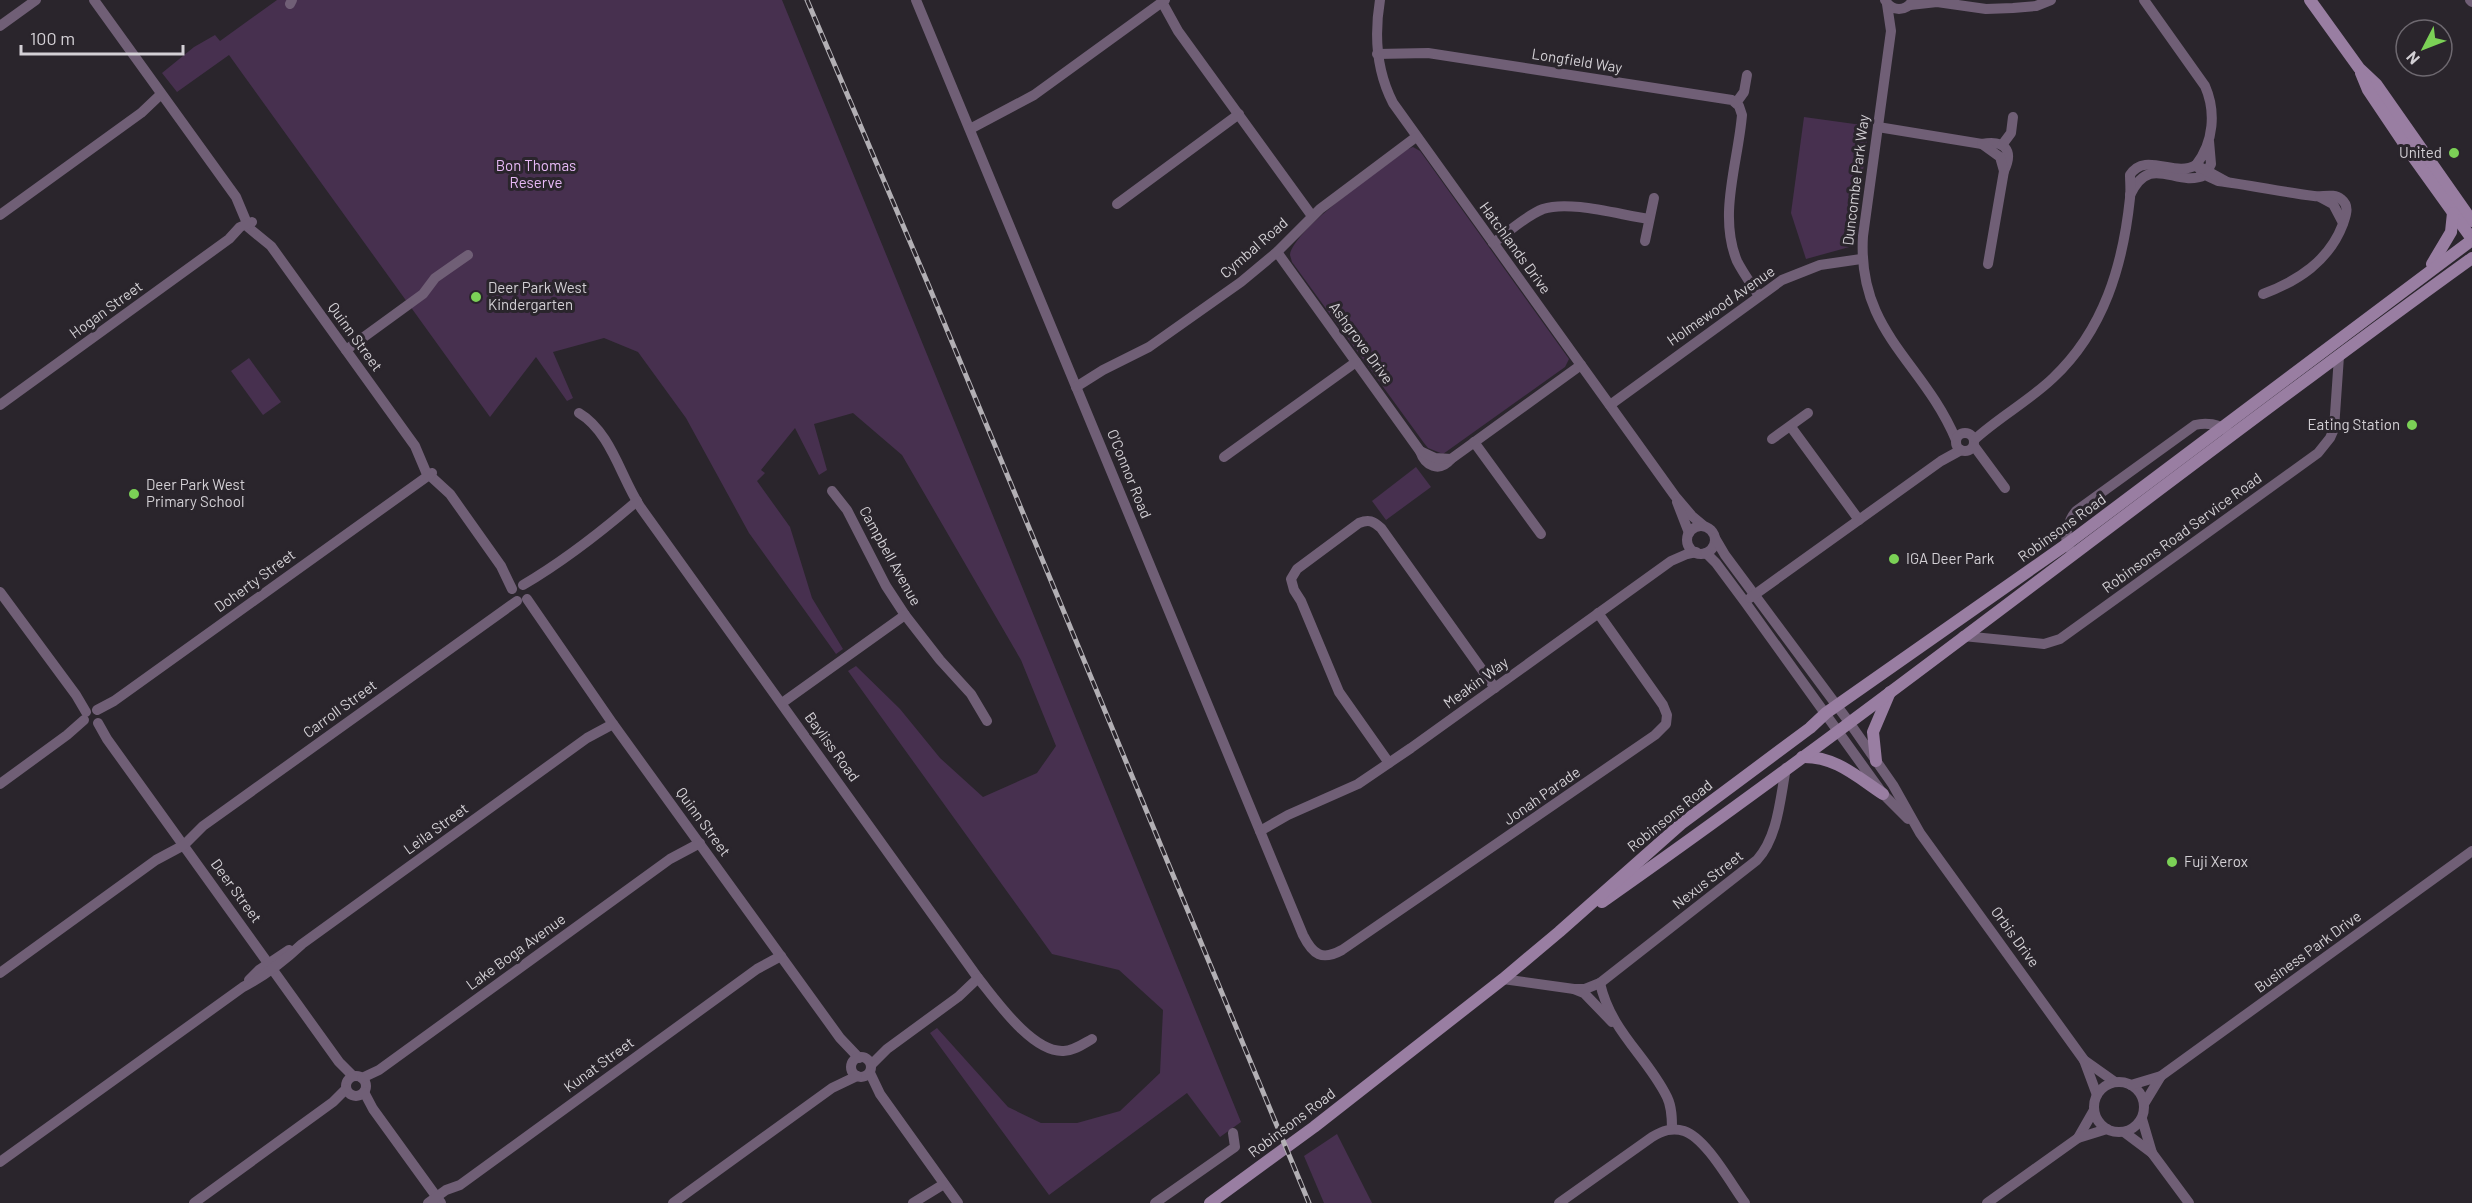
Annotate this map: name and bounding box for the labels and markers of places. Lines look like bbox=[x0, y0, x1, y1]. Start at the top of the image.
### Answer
place label: United bbox=[2399, 143, 2442, 161]
marker: United bbox=[2447, 146, 2461, 160]
place label: Deer Park West Kindergarten bbox=[488, 278, 587, 313]
marker: Deer Park West Kindergarten bbox=[469, 290, 483, 304]
place label: Eating Station bbox=[2308, 415, 2400, 433]
marker: Eating Station bbox=[2405, 418, 2419, 432]
place label: Deer Park West Primary School bbox=[146, 475, 245, 510]
marker: Deer Park West Primary School bbox=[127, 487, 141, 501]
place label: IGA Deer Park bbox=[1906, 549, 1995, 567]
marker: IGA Deer Park bbox=[1887, 552, 1901, 566]
place label: Fuji Xerox bbox=[2184, 852, 2248, 870]
marker: Fuji Xerox bbox=[2165, 855, 2179, 869]

